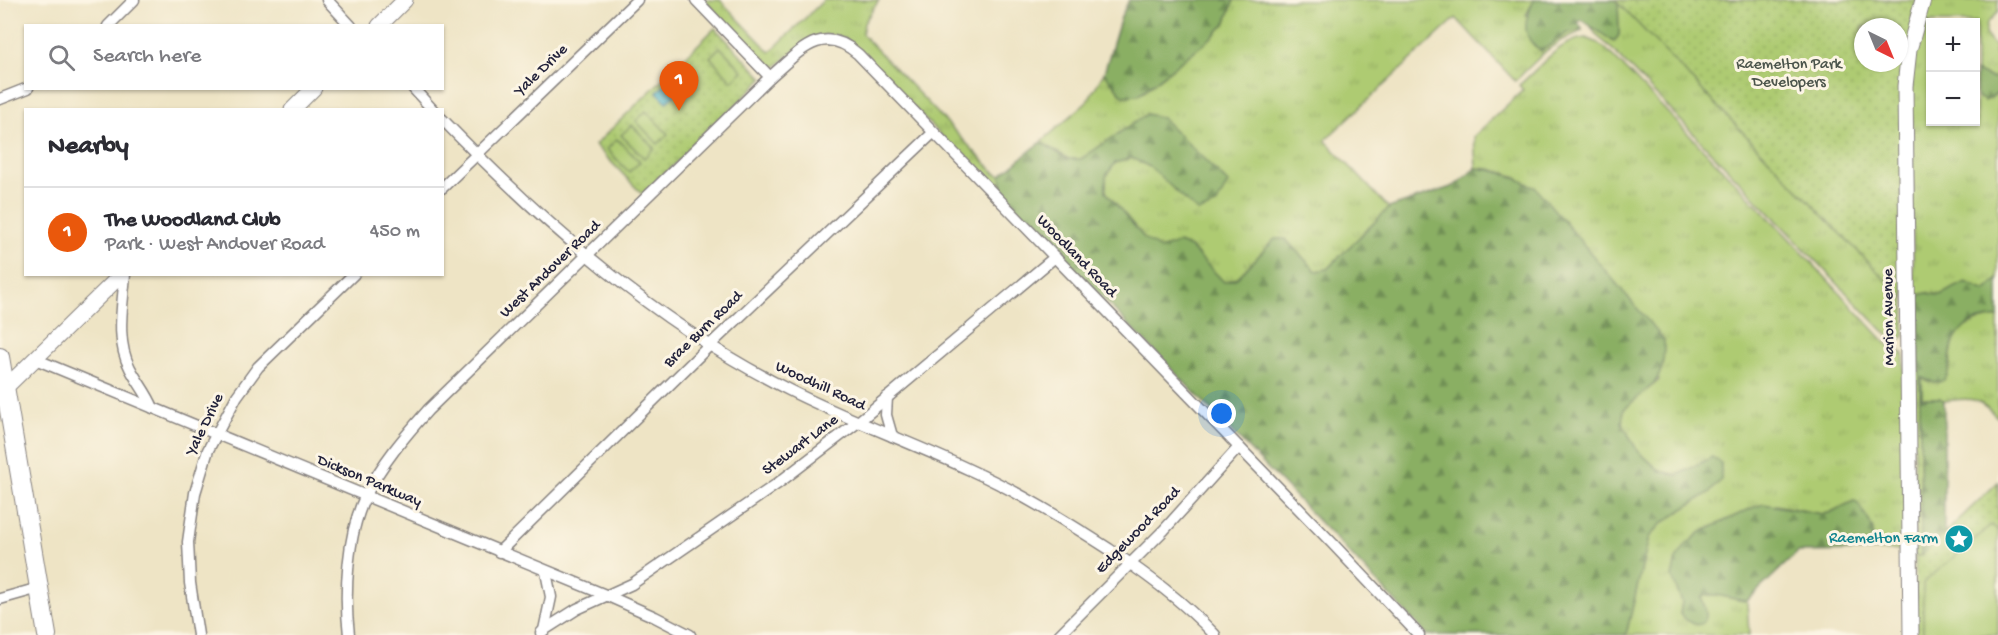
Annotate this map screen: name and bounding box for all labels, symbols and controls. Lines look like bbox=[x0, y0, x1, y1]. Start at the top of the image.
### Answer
north arrow bbox=[1854, 18, 1908, 72]
map controls bbox=[1926, 18, 1980, 126]
button: + bbox=[1926, 18, 1980, 72]
search box bbox=[24, 24, 444, 90]
street label: Yale Drive bbox=[510, 40, 573, 102]
icon: search bbox=[45, 41, 78, 74]
text: Search here bbox=[93, 44, 201, 70]
park label: Raemelton Park Developers bbox=[1736, 56, 1844, 93]
pin: 1 bbox=[660, 62, 698, 111]
button: − bbox=[1926, 72, 1980, 126]
text: Nearby bbox=[48, 132, 129, 163]
text: The Woodland Club bbox=[105, 208, 281, 234]
street label: Woodland Road bbox=[1032, 212, 1121, 304]
street label: West Andover Road bbox=[497, 216, 606, 323]
text: 1 bbox=[63, 221, 72, 244]
text: 450 m bbox=[370, 221, 420, 244]
text: Park · West Andover Road bbox=[105, 234, 325, 257]
street label: Marion Avenue bbox=[1880, 268, 1900, 366]
street label: Brae Burn Road bbox=[660, 286, 749, 373]
street label: Woodhill Road bbox=[772, 358, 870, 417]
street label: Yale Drive bbox=[182, 390, 229, 461]
your location bbox=[1207, 399, 1236, 428]
street label: Stewart Lane bbox=[759, 411, 843, 481]
street label: Dickson Parkway bbox=[313, 451, 424, 513]
street label: Edgewood Road bbox=[1093, 482, 1186, 579]
place icon: Raemelton Farm bbox=[1943, 523, 1975, 555]
place label: Raemelton Farm bbox=[1829, 530, 1939, 549]

